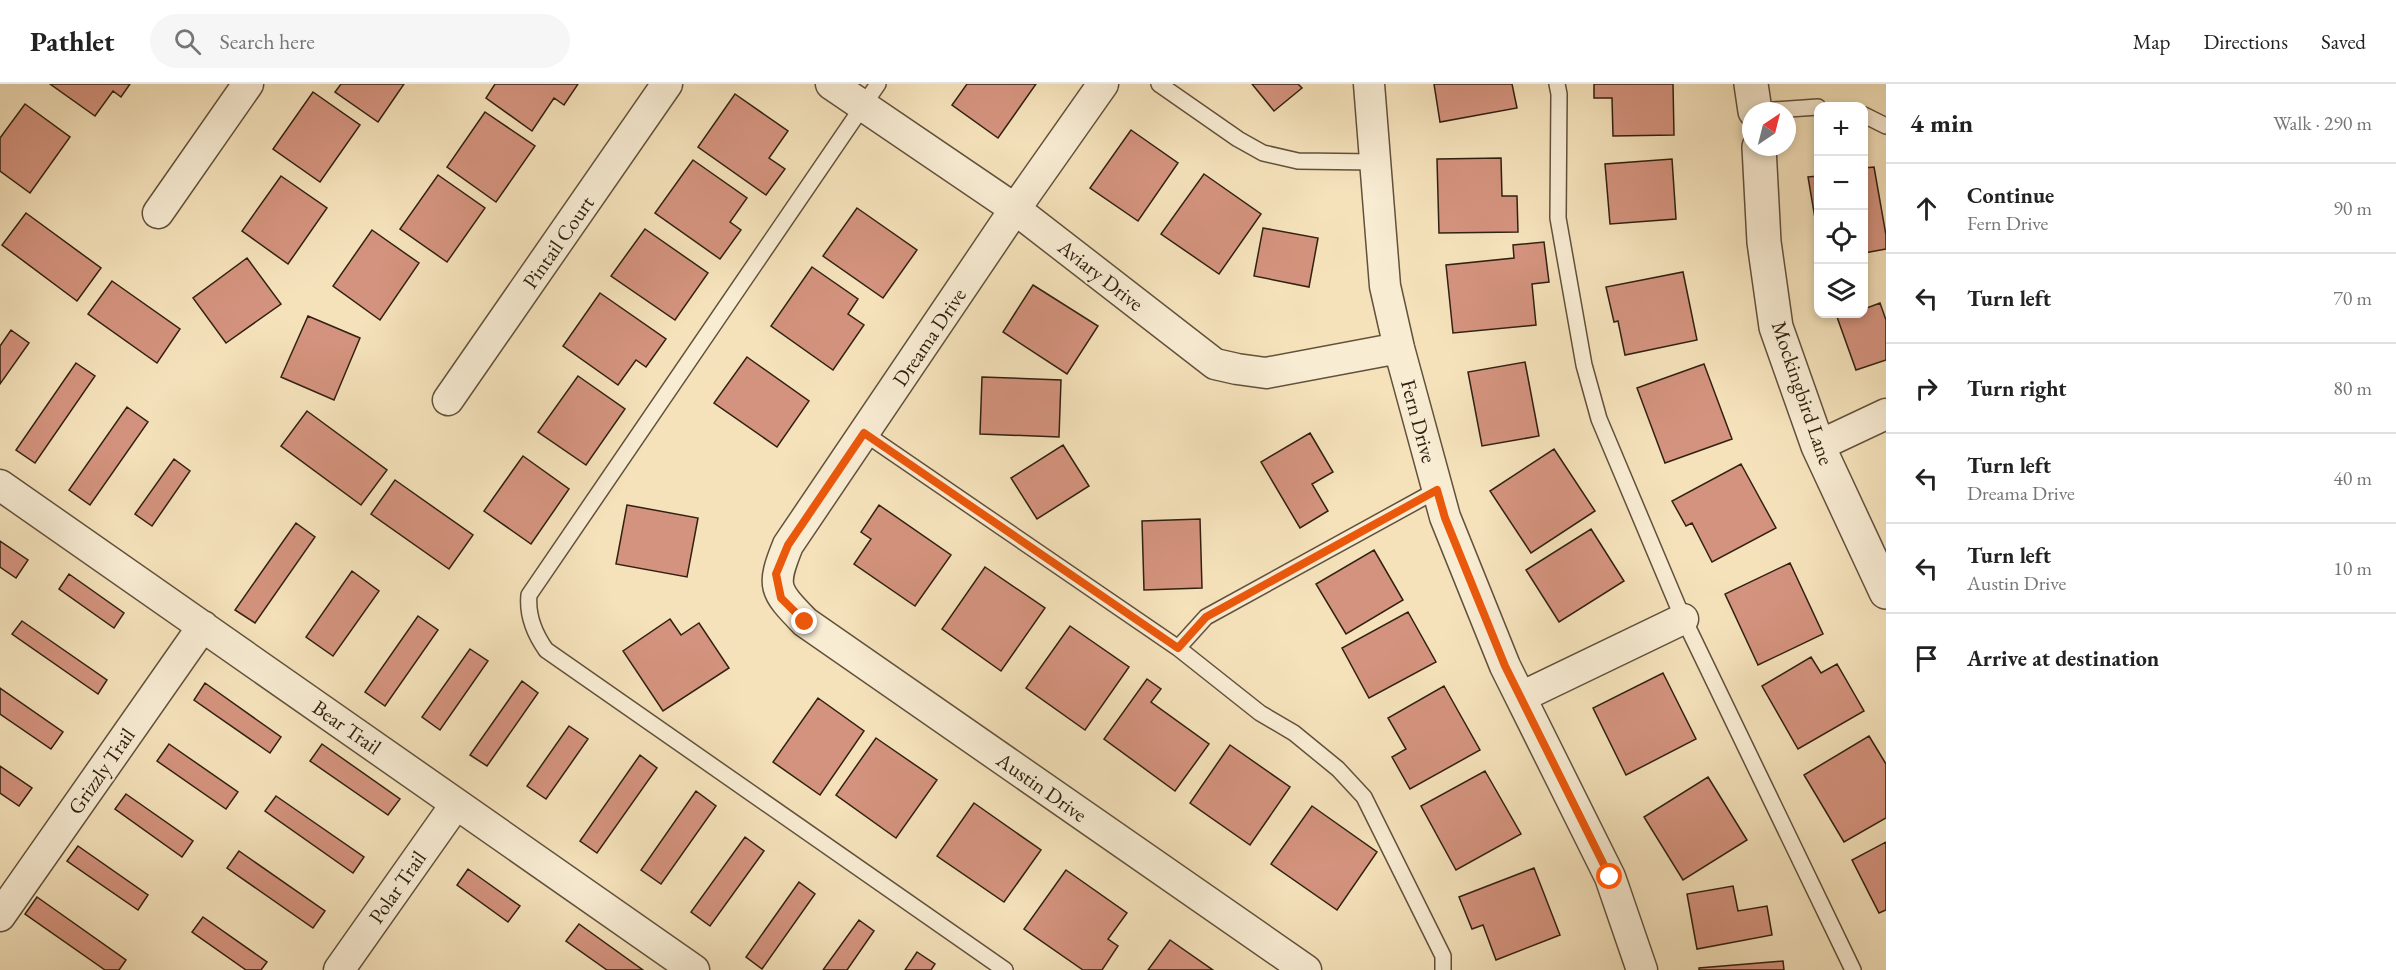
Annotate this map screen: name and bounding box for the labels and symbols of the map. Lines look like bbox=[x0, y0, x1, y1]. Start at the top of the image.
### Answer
north arrow bbox=[1742, 102, 1796, 156]
street label: Pintail Court bbox=[516, 190, 600, 294]
street label: Aviary Drive bbox=[1052, 233, 1149, 317]
street label: Dreama Drive bbox=[886, 283, 972, 391]
street label: Mockingbird Lane bbox=[1766, 318, 1840, 468]
street label: Fern Drive bbox=[1395, 376, 1443, 466]
route end bbox=[791, 608, 817, 634]
street label: Bear Trail bbox=[307, 694, 387, 760]
street label: Grizzly Trail bbox=[61, 723, 141, 819]
street label: Austin Drive bbox=[991, 745, 1092, 828]
street label: Polar Trail bbox=[362, 845, 432, 929]
route start bbox=[1596, 863, 1622, 889]

